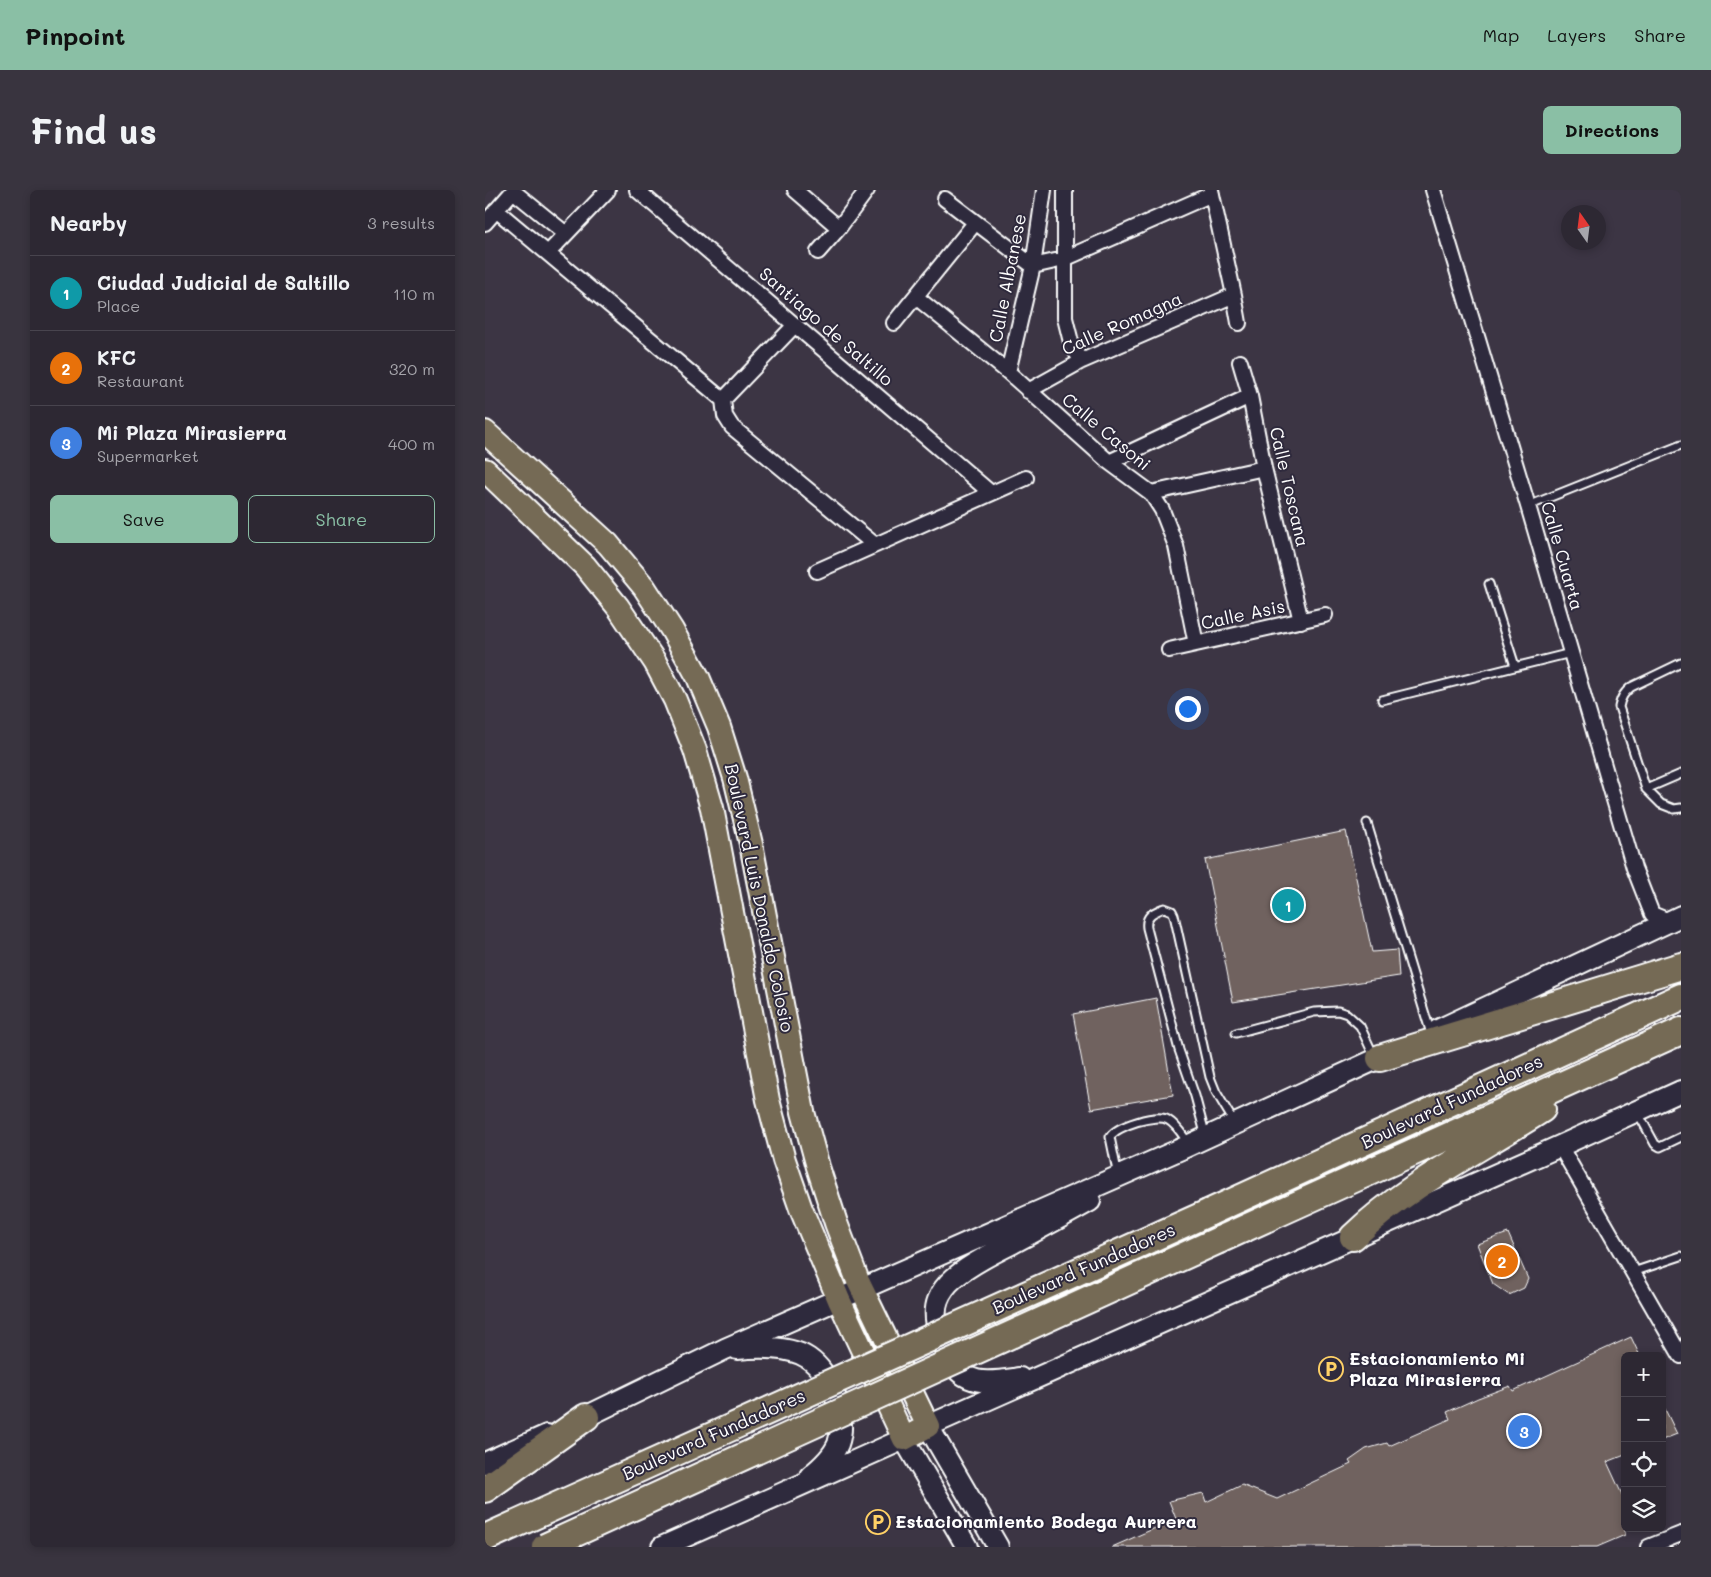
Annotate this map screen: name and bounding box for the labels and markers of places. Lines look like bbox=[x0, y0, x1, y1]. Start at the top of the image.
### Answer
pin: 1 bbox=[1272, 886, 1304, 924]
pin: 2 bbox=[1486, 1242, 1518, 1280]
place label: Estacionamiento Mi Plaza Mirasierra bbox=[1349, 1346, 1525, 1391]
parking icon: Estacionamiento Mi Plaza Mirasierra bbox=[1318, 1356, 1344, 1382]
pin: 3 bbox=[1508, 1412, 1540, 1450]
parking icon: Estacionamiento Bodega Aurrera bbox=[865, 1509, 891, 1535]
place label: Estacionamiento Bodega Aurrera bbox=[895, 1509, 1197, 1533]

